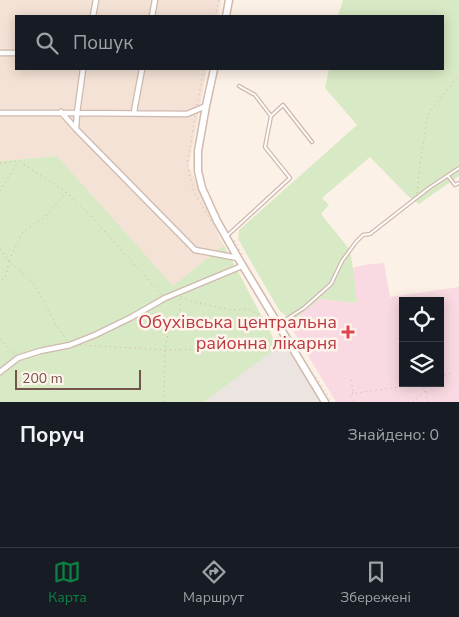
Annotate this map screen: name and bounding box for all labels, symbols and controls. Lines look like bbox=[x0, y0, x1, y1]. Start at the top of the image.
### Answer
search box bbox=[15, 15, 444, 70]
icon: search bbox=[33, 29, 61, 57]
text: Пошук bbox=[73, 30, 133, 56]
map controls bbox=[399, 297, 444, 387]
button: locate bbox=[399, 297, 444, 342]
place label: Обухівська центральна районна лікарня bbox=[138, 310, 337, 355]
marker: Обухівська центральна районна лікарня bbox=[341, 325, 355, 339]
button: layers bbox=[399, 342, 444, 387]
scale bar bbox=[15, 367, 141, 390]
text: 200 m bbox=[22, 369, 63, 388]
text: Поруч bbox=[20, 421, 85, 449]
text: Знайдено: 0 bbox=[347, 424, 439, 446]
tab: Карта bbox=[48, 558, 87, 607]
tab: Маршрут bbox=[183, 558, 244, 607]
tab: Збережені bbox=[340, 558, 411, 607]

